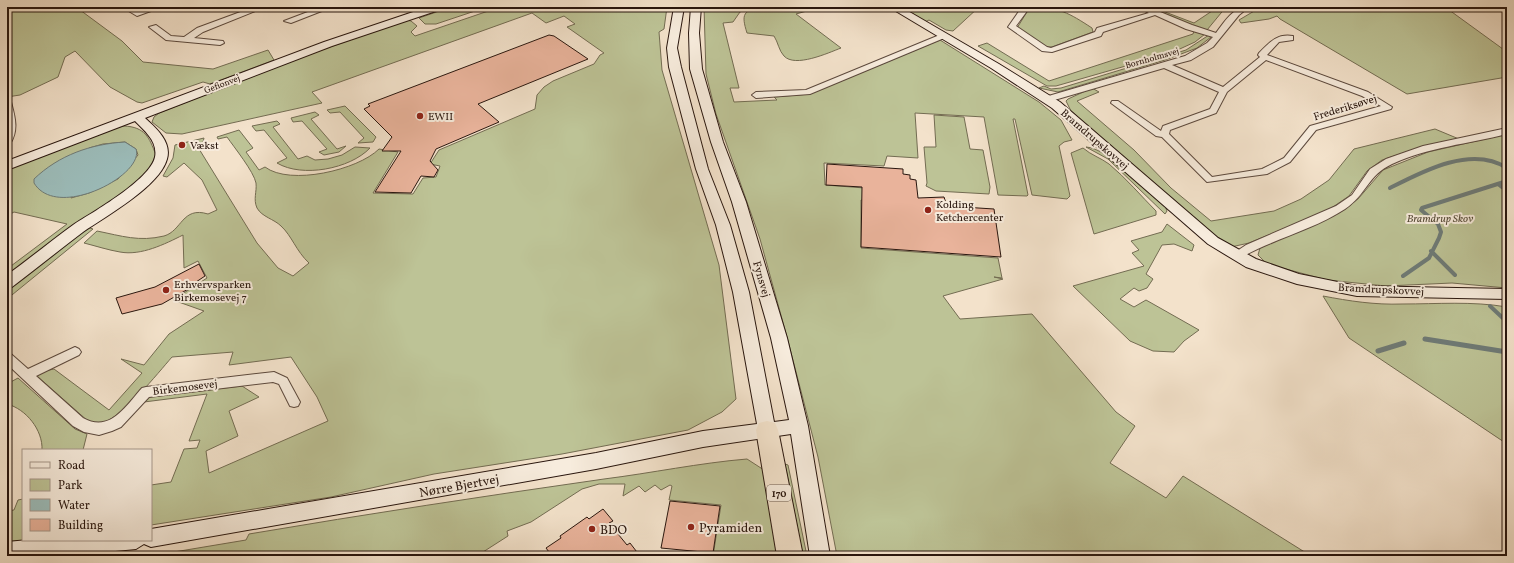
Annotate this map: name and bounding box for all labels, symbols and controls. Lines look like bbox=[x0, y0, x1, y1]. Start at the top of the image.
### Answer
street label: Bornholmsvej bbox=[1124, 45, 1181, 72]
street label: Gefionvej bbox=[202, 72, 242, 97]
street label: Frederiksøvej bbox=[1312, 92, 1379, 125]
street label: Bramdrupskovvej bbox=[1057, 106, 1131, 174]
place label: EWII bbox=[428, 110, 453, 125]
marker: EWII bbox=[415, 111, 425, 121]
place label: Vækst bbox=[190, 139, 219, 154]
marker: Vækst bbox=[177, 140, 187, 150]
place label: Kolding Ketchercenter bbox=[936, 198, 1004, 226]
marker: Kolding Ketchercenter bbox=[923, 205, 933, 215]
park label: Bramdrup Skov bbox=[1407, 212, 1473, 227]
street label: Fynsvej bbox=[748, 259, 773, 299]
place label: Erhvervsparken Birkemosevej 7 bbox=[174, 278, 252, 306]
street label: Bramdrupskovvej bbox=[1338, 281, 1424, 300]
marker: Erhvervsparken Birkemosevej 7 bbox=[161, 285, 171, 295]
street label: Birkemosevej bbox=[152, 377, 218, 400]
legend bbox=[22, 449, 152, 541]
text: Road bbox=[58, 458, 85, 474]
street label: Nørre Bjertvej bbox=[418, 471, 501, 503]
text: Park bbox=[58, 478, 83, 494]
road number: 170 bbox=[767, 485, 791, 501]
text: Water bbox=[58, 498, 90, 514]
text: Building bbox=[58, 518, 103, 534]
place label: Pyramiden bbox=[699, 520, 762, 538]
place label: BDO bbox=[600, 522, 628, 540]
marker: Pyramiden bbox=[686, 522, 696, 532]
marker: BDO bbox=[587, 524, 597, 534]

